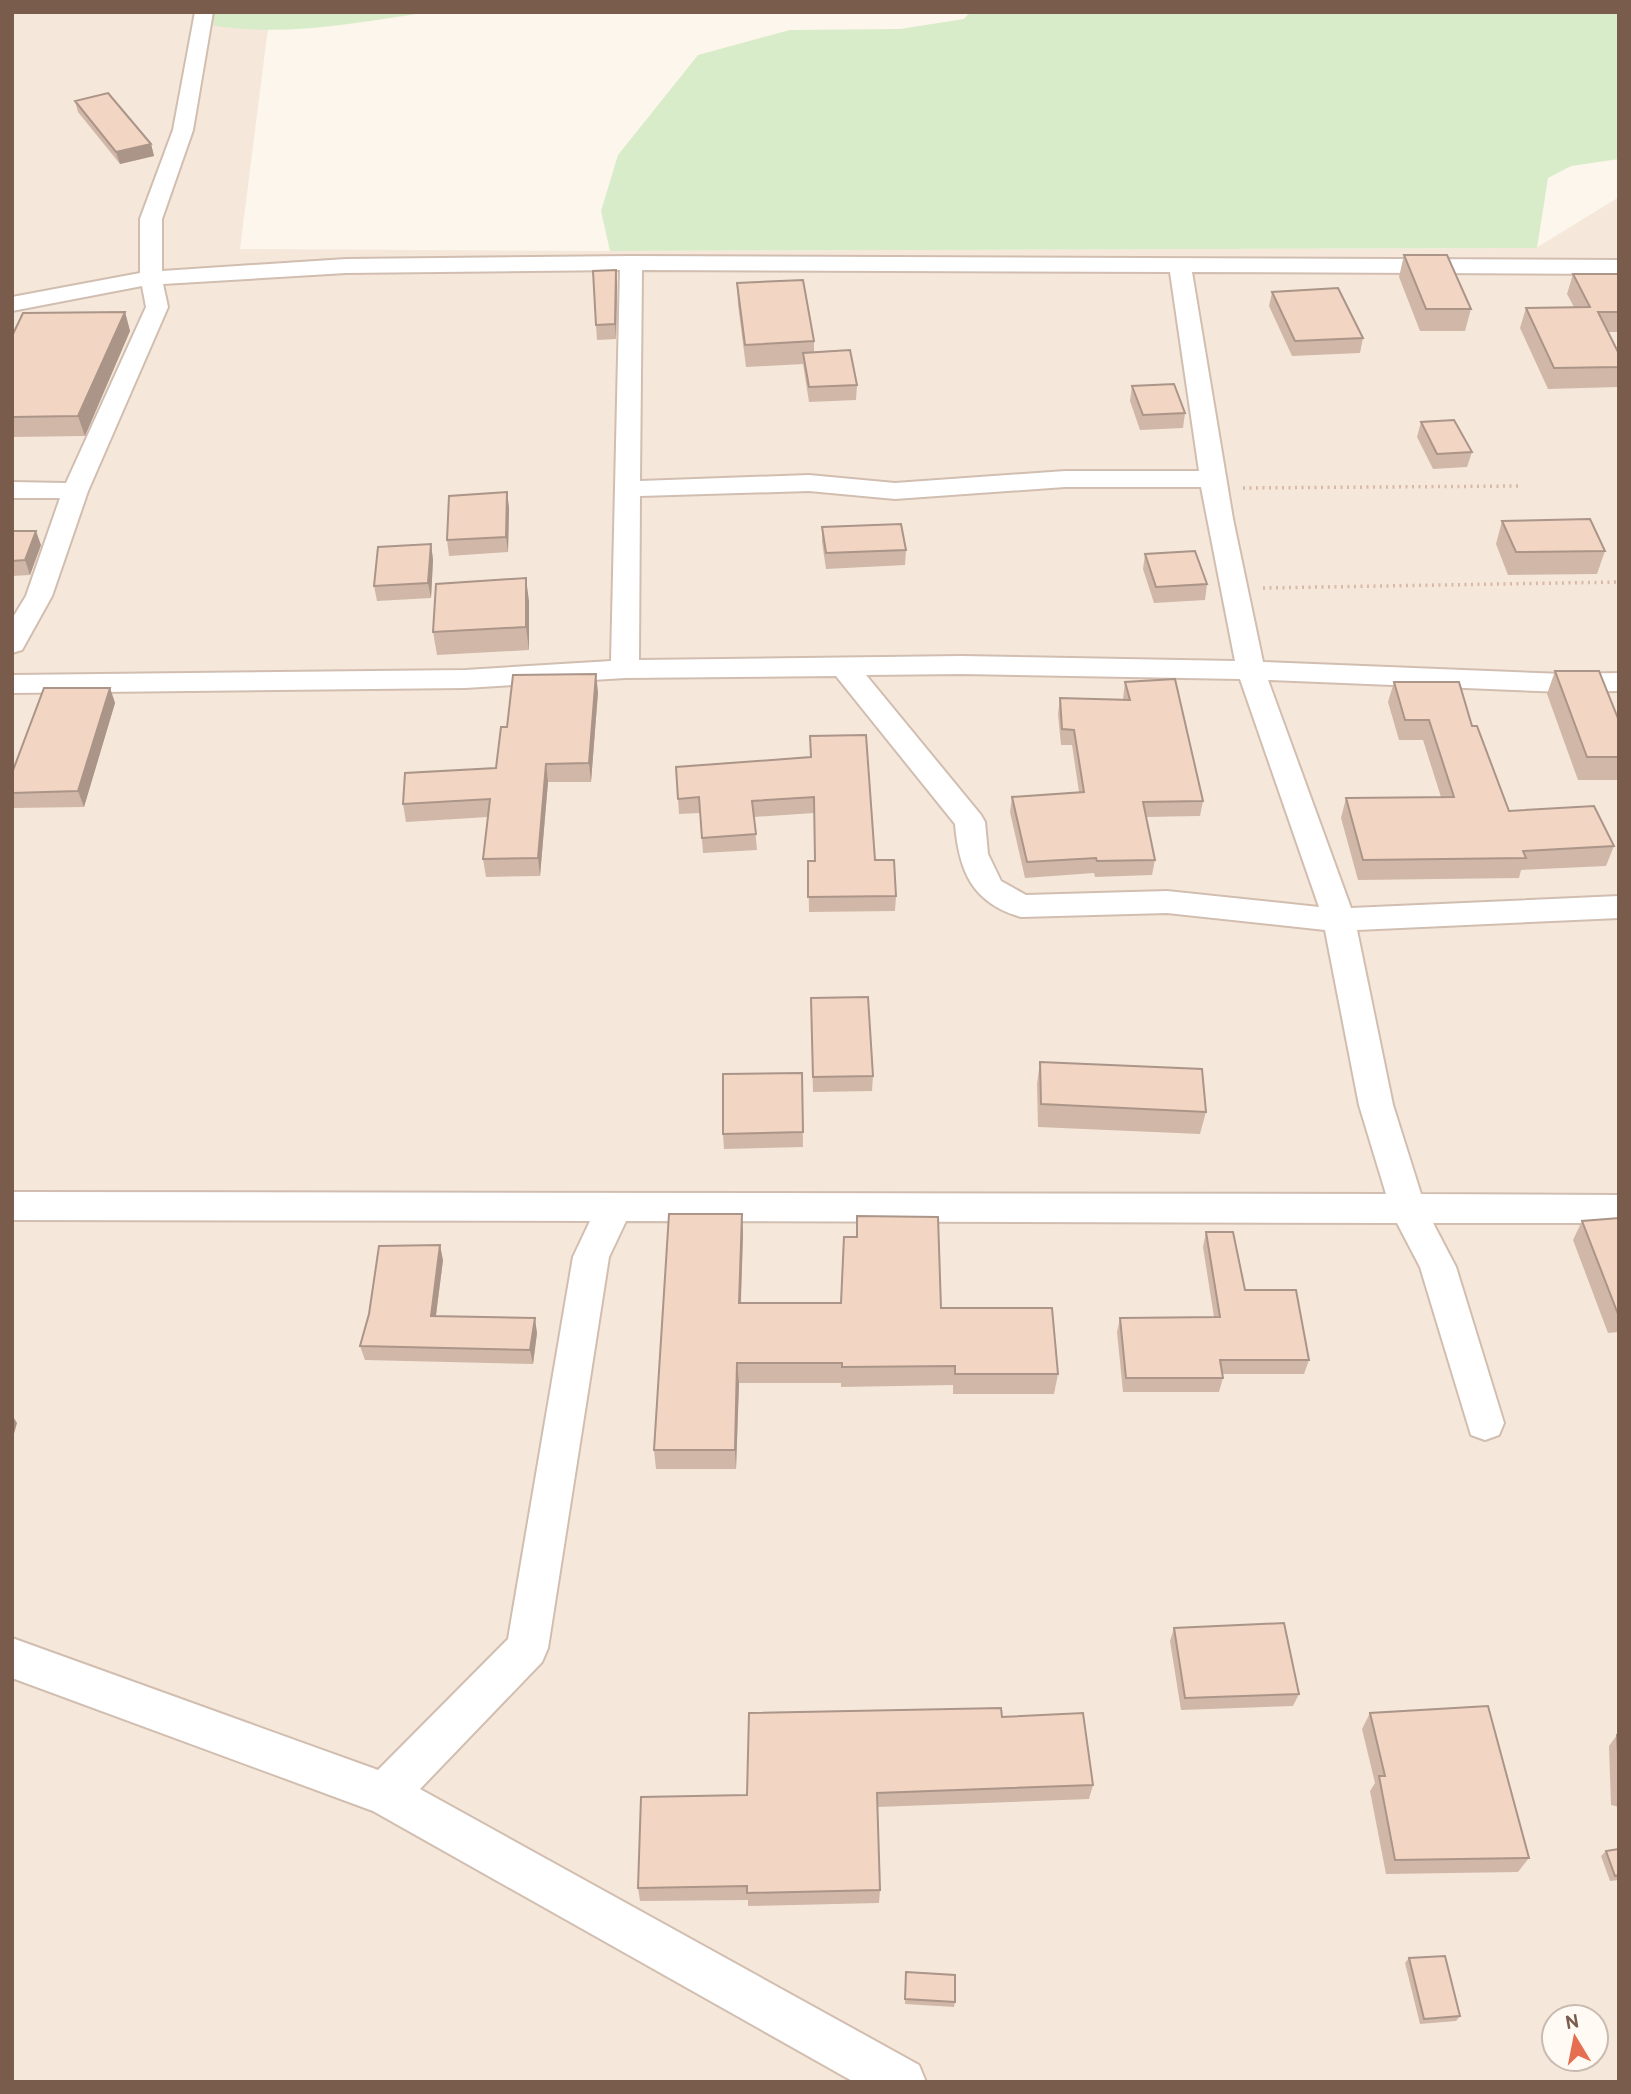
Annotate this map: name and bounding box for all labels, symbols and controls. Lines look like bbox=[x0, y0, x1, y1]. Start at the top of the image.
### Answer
north arrow bbox=[1540, 2003, 1610, 2073]
text: N bbox=[1564, 2010, 1581, 2036]

